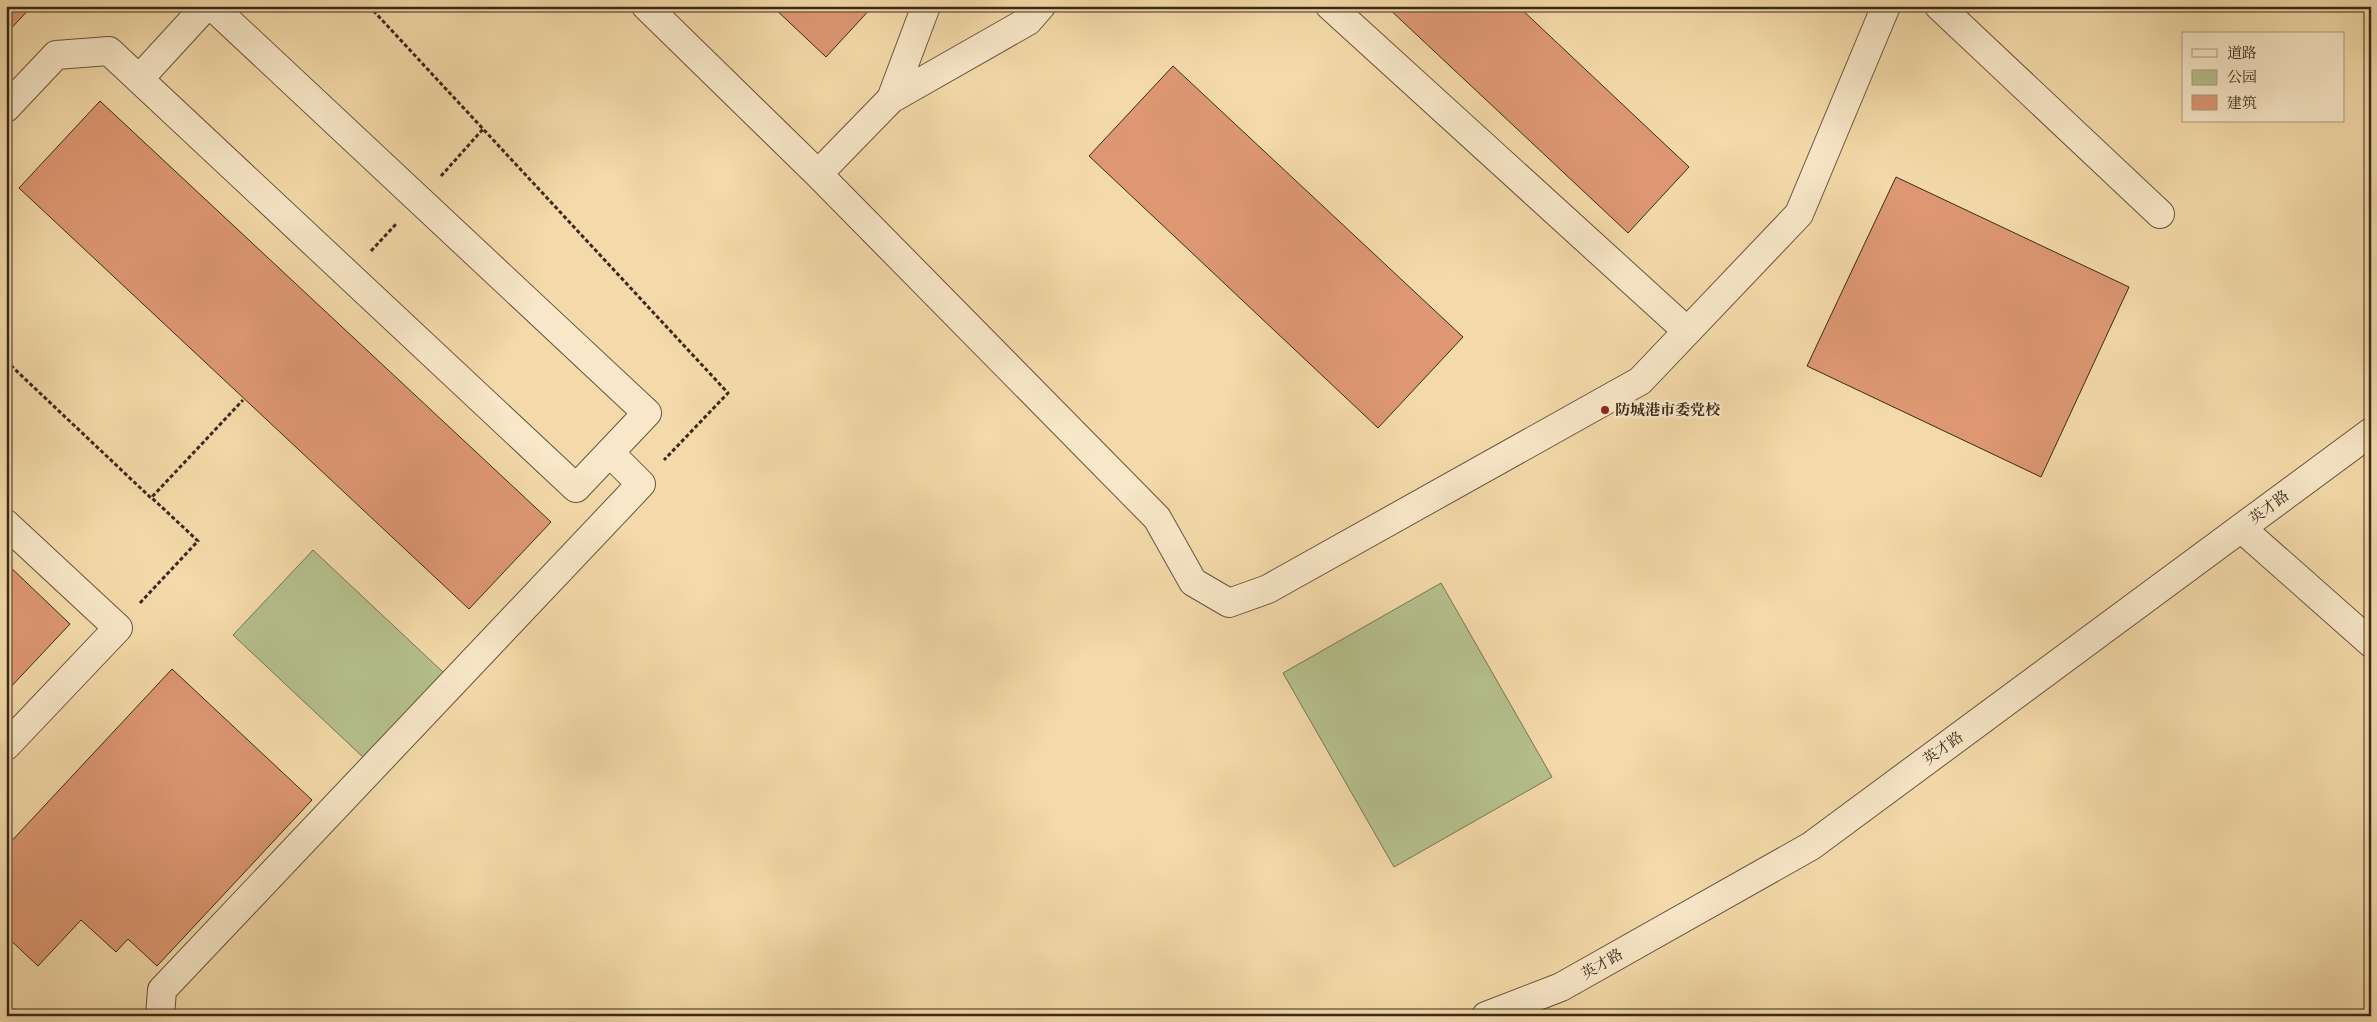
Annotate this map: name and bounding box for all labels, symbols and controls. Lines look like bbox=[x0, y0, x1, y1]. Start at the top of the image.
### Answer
legend bbox=[2182, 32, 2344, 122]
text: 道路 bbox=[2227, 44, 2257, 63]
text: 公园 bbox=[2227, 68, 2257, 87]
text: 建筑 bbox=[2227, 94, 2257, 113]
place label: 防城港市委党校 bbox=[1615, 401, 1721, 420]
marker: 防城港市委党校 bbox=[1599, 404, 1611, 416]
street label: 英才路 bbox=[2246, 486, 2293, 529]
street label: 英才路 bbox=[1920, 727, 1967, 769]
street label: 英才路 bbox=[1578, 945, 1626, 984]

